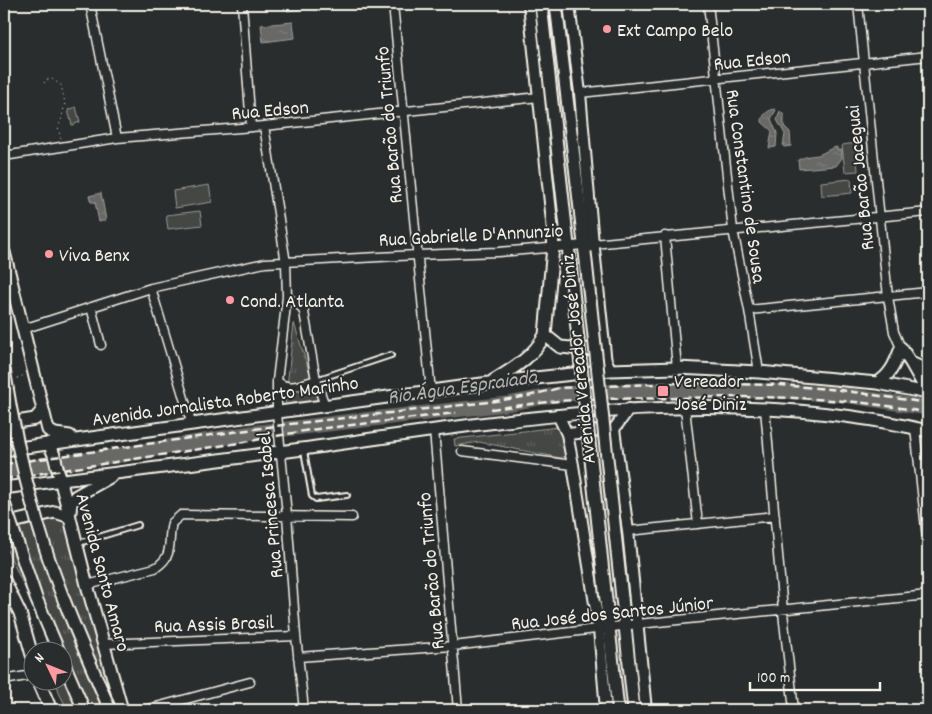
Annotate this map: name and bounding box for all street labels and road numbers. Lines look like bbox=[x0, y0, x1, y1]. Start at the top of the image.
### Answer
street label: Rua Edson bbox=[712, 44, 792, 80]
street label: Rua Barão do Triunfo bbox=[370, 45, 412, 205]
street label: Rua Constantino de Sousa bbox=[717, 88, 772, 286]
street label: Rua Edson bbox=[231, 95, 310, 129]
street label: Rua Barão Jaceguai bbox=[840, 103, 884, 252]
street label: Rua Gabrielle D'Annunzio bbox=[378, 218, 564, 256]
street label: Avenida Vereador José Diniz bbox=[555, 252, 605, 465]
street label: Avenida Jornalista Roberto Marinho bbox=[90, 370, 360, 436]
street label: Rua Princesa Isabel bbox=[252, 430, 292, 579]
street label: Avenida Santo Amaro bbox=[66, 490, 136, 655]
street label: Rua Barão do Triunfo bbox=[412, 491, 454, 651]
street label: Rua José dos Santos Júnior bbox=[510, 590, 715, 640]
street label: Rua Assis Brasil bbox=[154, 610, 275, 642]

